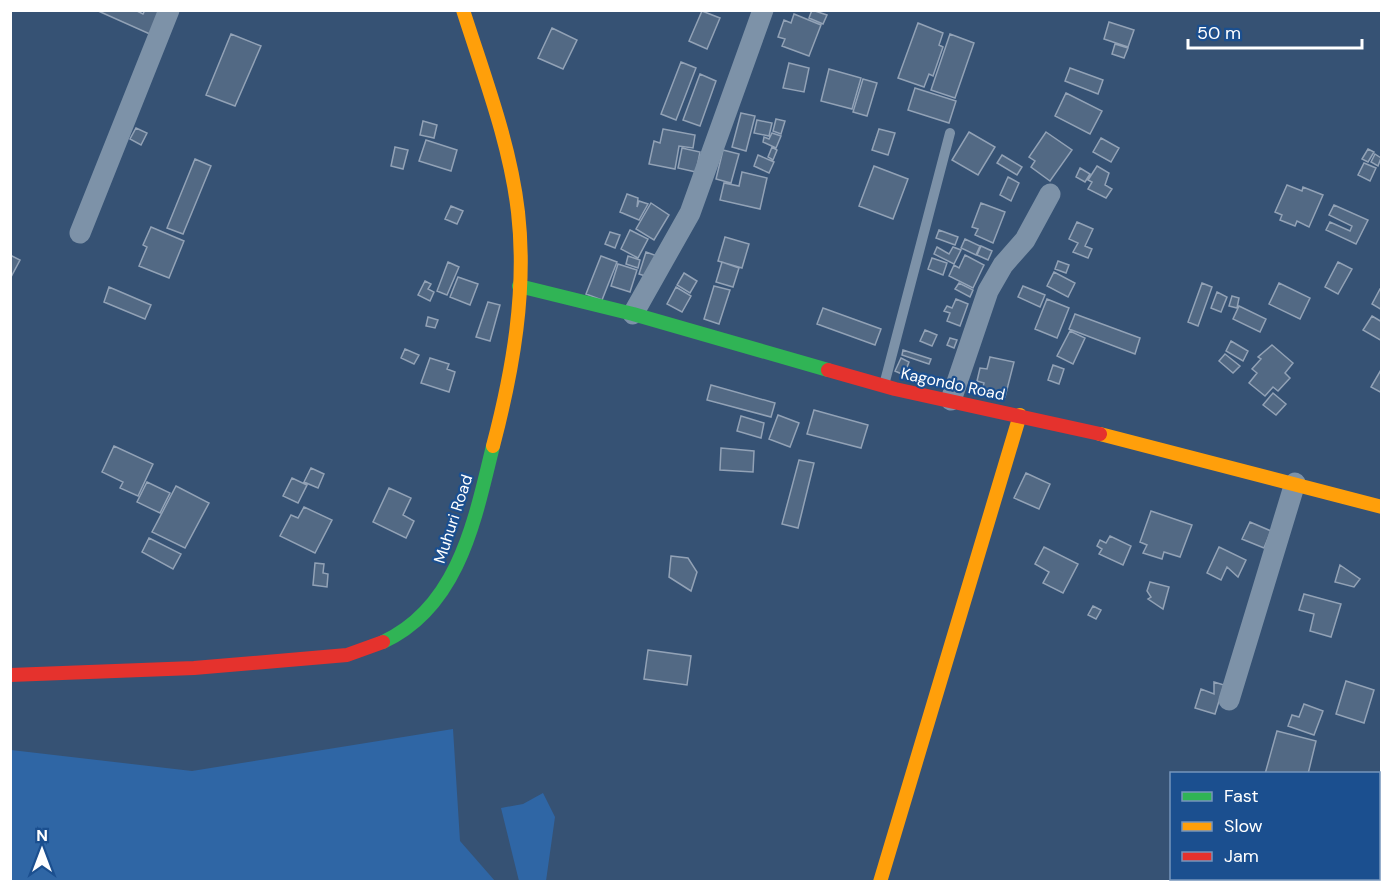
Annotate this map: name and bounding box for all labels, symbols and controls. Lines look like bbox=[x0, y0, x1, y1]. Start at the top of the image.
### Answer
scale bar bbox=[1188, 12, 1362, 50]
text: 50 m bbox=[1197, 21, 1241, 45]
street label: Kagondo Road bbox=[899, 363, 1007, 405]
street label: Muhuri Road bbox=[429, 472, 477, 566]
legend bbox=[1170, 772, 1380, 880]
text: Fast bbox=[1224, 784, 1259, 808]
text: Slow bbox=[1224, 814, 1263, 838]
north arrow bbox=[12, 820, 72, 880]
text: N bbox=[36, 825, 48, 846]
text: Jam bbox=[1224, 844, 1259, 868]

